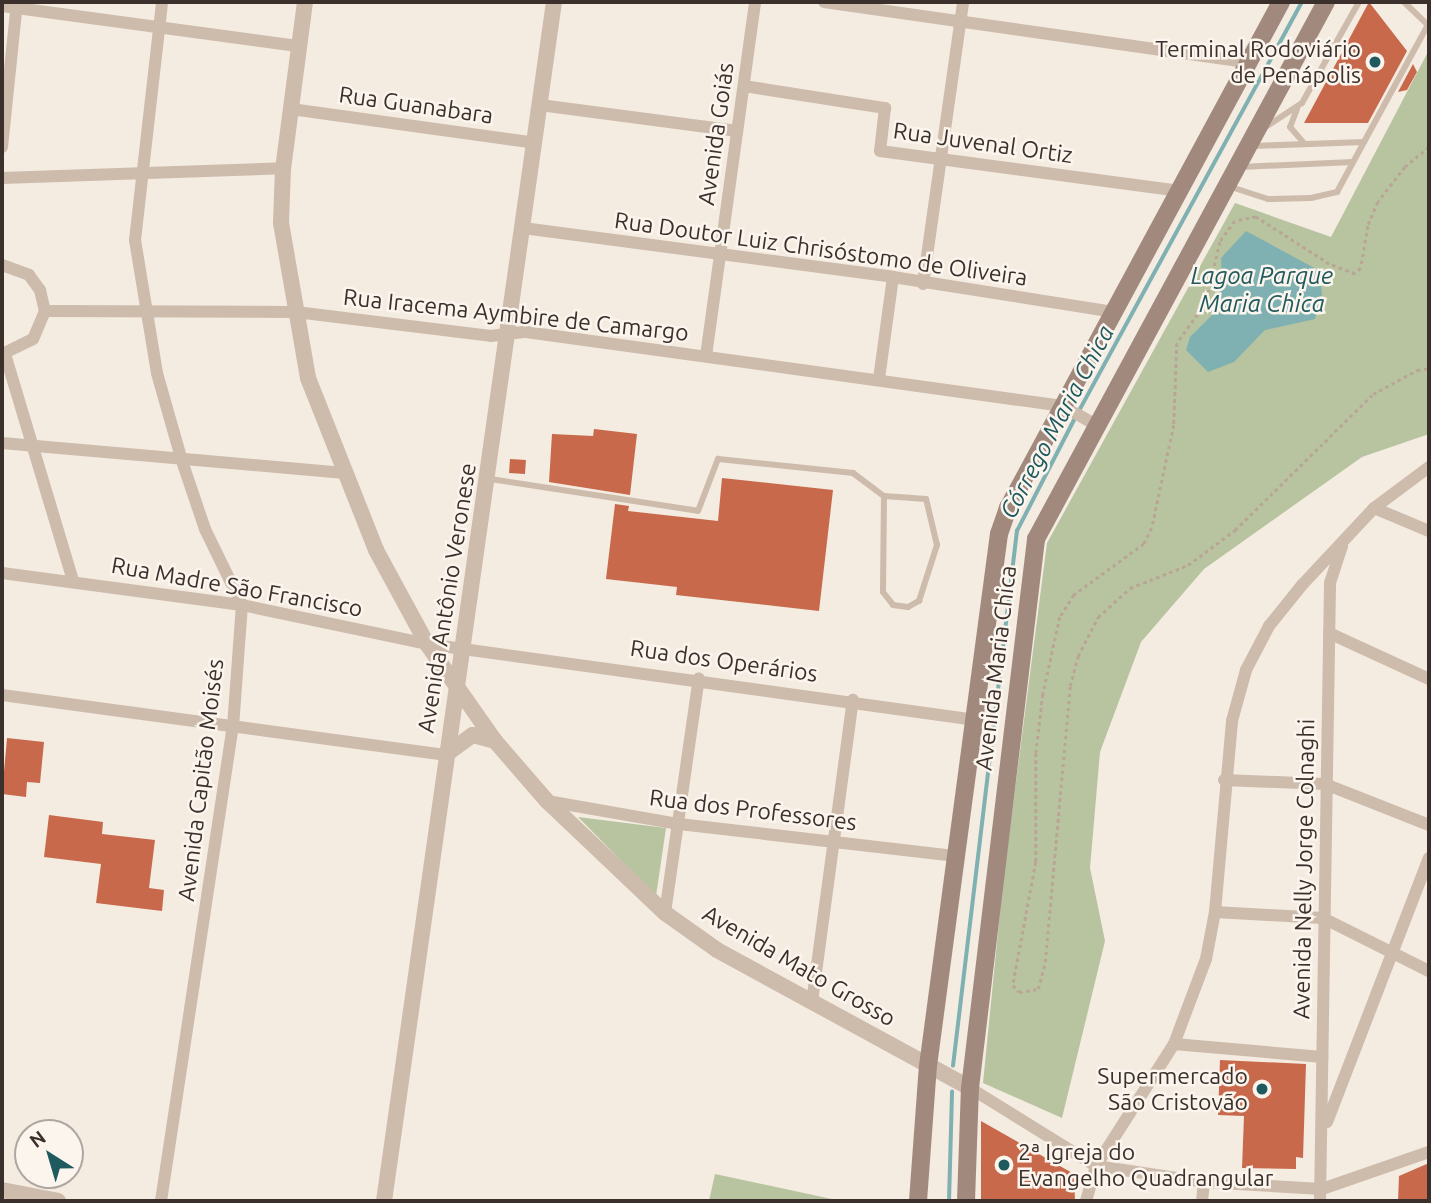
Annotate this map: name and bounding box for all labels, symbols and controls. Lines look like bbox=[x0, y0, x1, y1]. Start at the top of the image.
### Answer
place label: Terminal Rodoviário de Penápolis bbox=[1155, 35, 1361, 89]
marker: Terminal Rodoviário de Penápolis bbox=[1367, 54, 1383, 70]
street label: Avenida Goiás bbox=[692, 61, 740, 207]
street label: Rua Guanabara bbox=[337, 81, 495, 129]
street label: Rua Juvenal Ortiz bbox=[892, 117, 1074, 169]
street label: Rua Doutor Luiz Chrisóstomo de Oliveira bbox=[613, 206, 1029, 292]
water label: Lagoa Parque Maria Chica bbox=[1191, 262, 1333, 318]
street label: Rua Iracema Aymbire de Camargo bbox=[342, 283, 690, 347]
water label: Córrego Maria Chica bbox=[994, 320, 1120, 524]
street label: Avenida Antônio Veronese bbox=[412, 461, 482, 735]
street label: Rua Madre São Francisco bbox=[109, 551, 365, 623]
street label: Avenida Maria Chica bbox=[970, 564, 1022, 772]
street label: Rua dos Operários bbox=[629, 634, 819, 688]
street label: Avenida Capitão Moisés bbox=[172, 657, 230, 903]
street label: Avenida Nelly Jorge Colnaghi bbox=[1288, 719, 1320, 1019]
street label: Rua dos Professores bbox=[648, 784, 858, 836]
street label: Avenida Mato Grosso bbox=[698, 900, 900, 1032]
place label: Supermercado São Cristovão bbox=[1097, 1062, 1248, 1116]
marker: Supermercado São Cristovão bbox=[1254, 1081, 1270, 1097]
north arrow bbox=[14, 1119, 84, 1189]
text: N bbox=[25, 1126, 50, 1152]
place label: 2ª Igreja do Evangelho Quadrangular bbox=[1018, 1138, 1273, 1192]
marker: 2ª Igreja do Evangelho Quadrangular bbox=[996, 1157, 1012, 1173]

